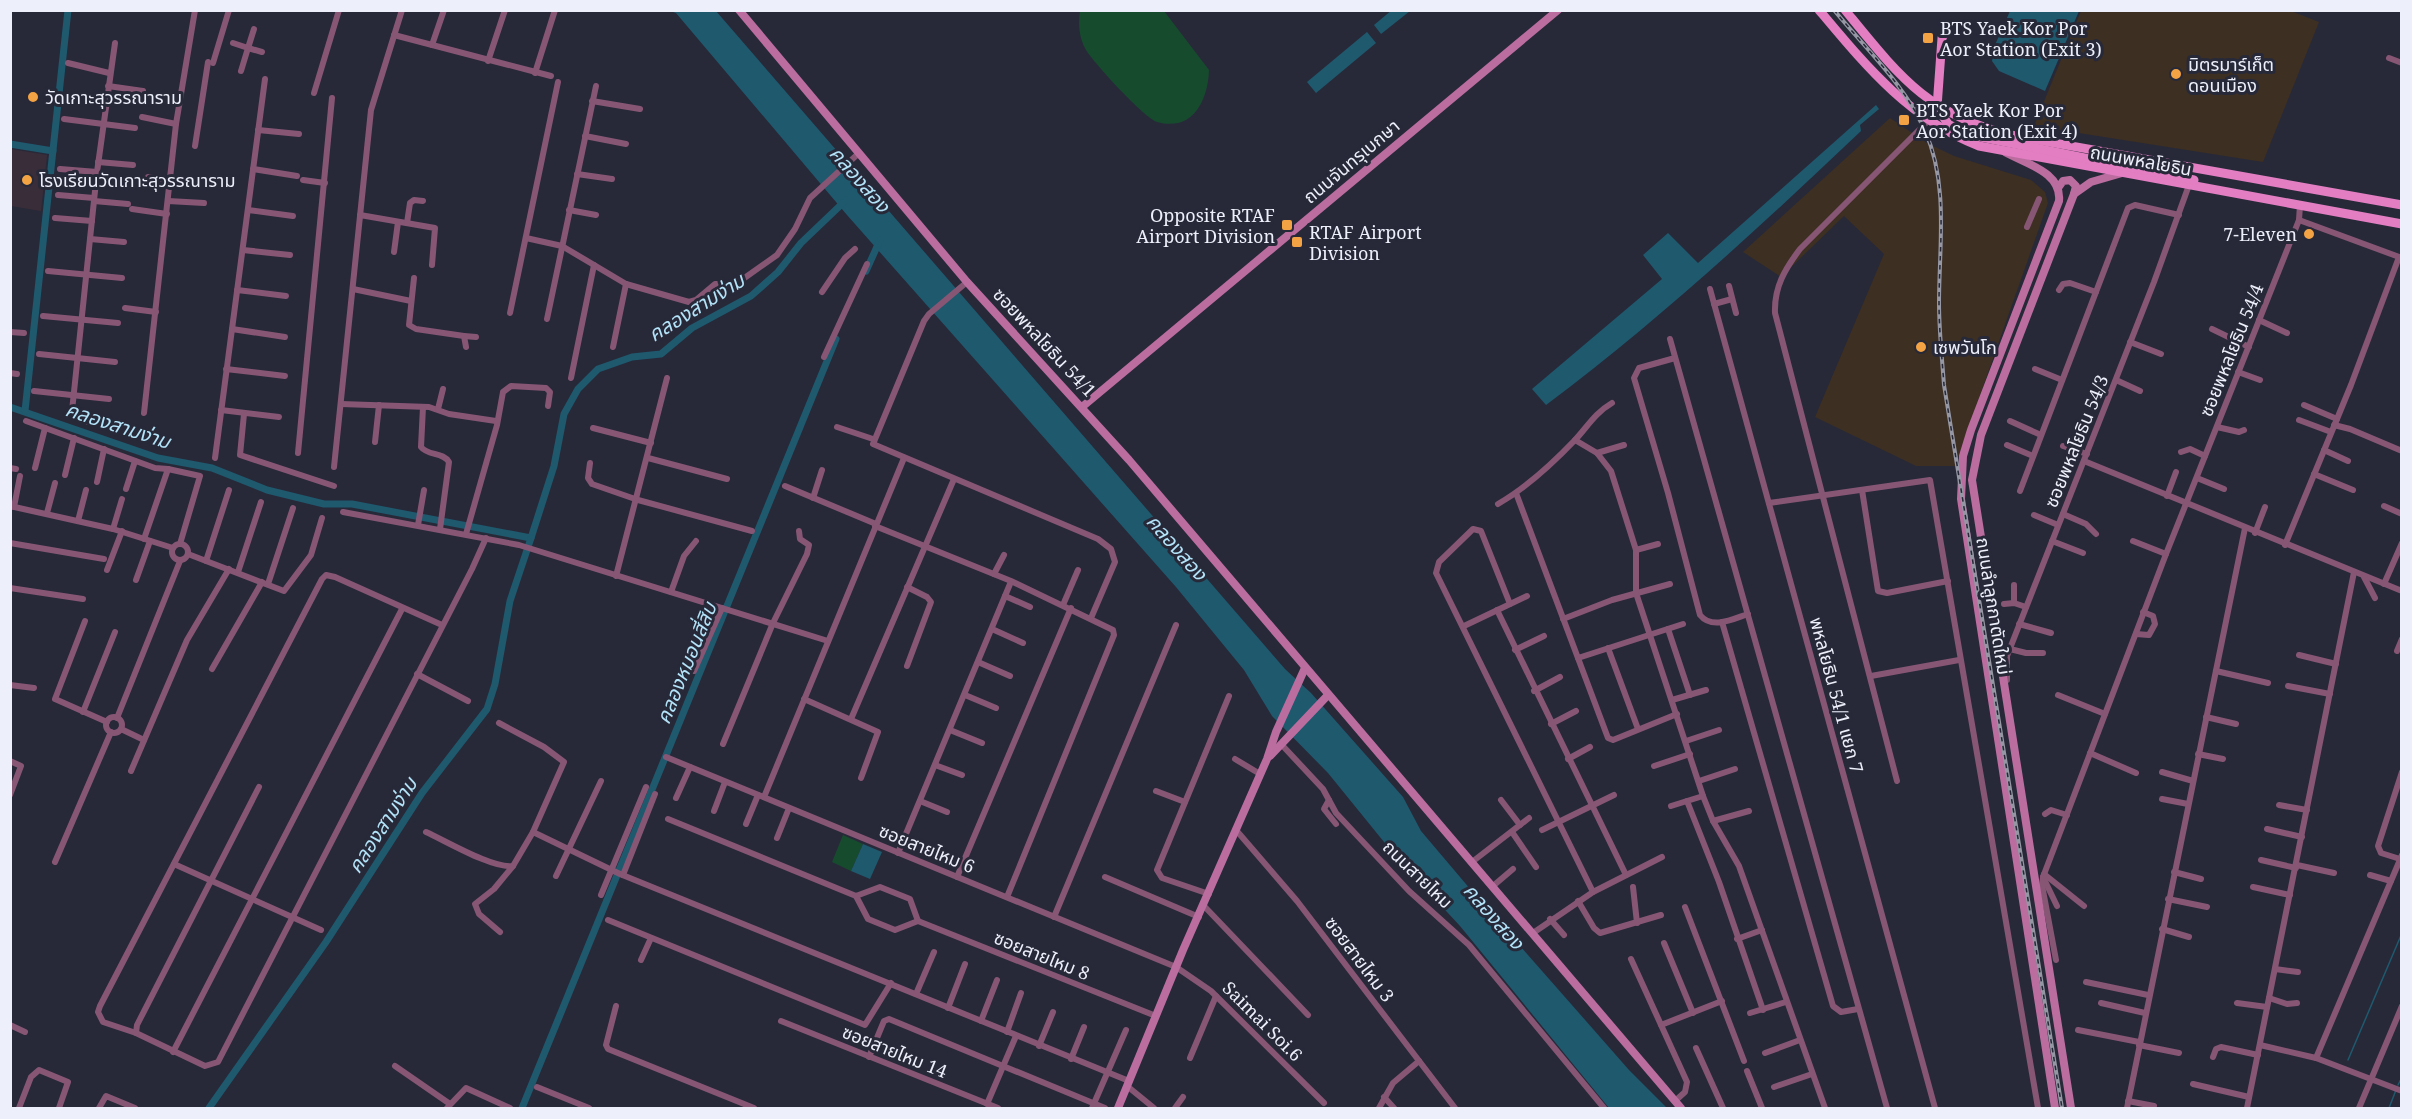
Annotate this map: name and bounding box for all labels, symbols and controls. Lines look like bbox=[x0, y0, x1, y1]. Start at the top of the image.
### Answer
place label: BTS Yaek Kor Por Aor Station (Exit 3) bbox=[1940, 16, 2102, 61]
marker: BTS Yaek Kor Por Aor Station (Exit 3) bbox=[1921, 31, 1935, 45]
place label: มิตรมาร์เก็ต ดอนเมือง bbox=[2188, 52, 2274, 97]
marker: มิตรมาร์เก็ต ดอนเมือง bbox=[2169, 67, 2183, 81]
place label: วัดเกาะสุวรรณาราม bbox=[45, 85, 182, 109]
marker: วัดเกาะสุวรรณาราม bbox=[26, 90, 40, 104]
place label: BTS Yaek Kor Por Aor Station (Exit 4) bbox=[1916, 98, 2078, 143]
marker: BTS Yaek Kor Por Aor Station (Exit 4) bbox=[1897, 113, 1911, 127]
street label: ถนนจันทรุเบกษา bbox=[1298, 114, 1404, 208]
street label: ถนนพหลโยธิน bbox=[2088, 139, 2194, 181]
water label: คลองสอง bbox=[824, 140, 897, 219]
place label: โรงเรียนวัดเกาะสุวรรณาราม bbox=[39, 168, 235, 192]
marker: โรงเรียนวัดเกาะสุวรรณาราม bbox=[20, 173, 34, 187]
place label: Opposite RTAF Airport Division bbox=[1136, 203, 1275, 248]
marker: Opposite RTAF Airport Division bbox=[1280, 218, 1294, 232]
place label: RTAF Airport Division bbox=[1309, 220, 1422, 265]
place label: 7-Eleven bbox=[2223, 222, 2297, 246]
marker: 7-Eleven bbox=[2302, 227, 2316, 241]
marker: RTAF Airport Division bbox=[1290, 235, 1304, 249]
water label: คลองสามง่าม bbox=[643, 266, 751, 347]
street label: ซอยพหลโยธิน 54/4 bbox=[2193, 280, 2269, 420]
street label: ซอยพหลโยธิน 54/1 bbox=[988, 282, 1102, 402]
place label: เซพวันโก bbox=[1933, 335, 1997, 359]
marker: เซพวันโก bbox=[1914, 340, 1928, 354]
street label: ซอยพหลโยธิน 54/3 bbox=[2038, 371, 2114, 511]
water label: คลองสามง่าม bbox=[62, 395, 176, 455]
water label: คลองสอง bbox=[1141, 508, 1214, 587]
street label: ถนนลำลูกกาตัดใหม่ bbox=[1970, 535, 2017, 677]
water label: คลองหมอนสี่สิบ bbox=[649, 597, 723, 728]
street label: พหลโยธิน 54/1 แยก 7 bbox=[1805, 614, 1869, 776]
water label: คลองสามง่าม bbox=[341, 771, 424, 878]
street label: ซอยสายไหม 6 bbox=[876, 818, 978, 878]
street label: ถนนสายไหม bbox=[1378, 835, 1458, 913]
water label: คลองสอง bbox=[1458, 877, 1531, 956]
street label: ซอยสายไหม 3 bbox=[1320, 911, 1400, 1007]
street label: ซอยสายไหม 8 bbox=[991, 925, 1093, 985]
street label: Saimai Soi.6 bbox=[1218, 976, 1308, 1066]
street label: ซอยสายไหม 14 bbox=[839, 1019, 951, 1083]

